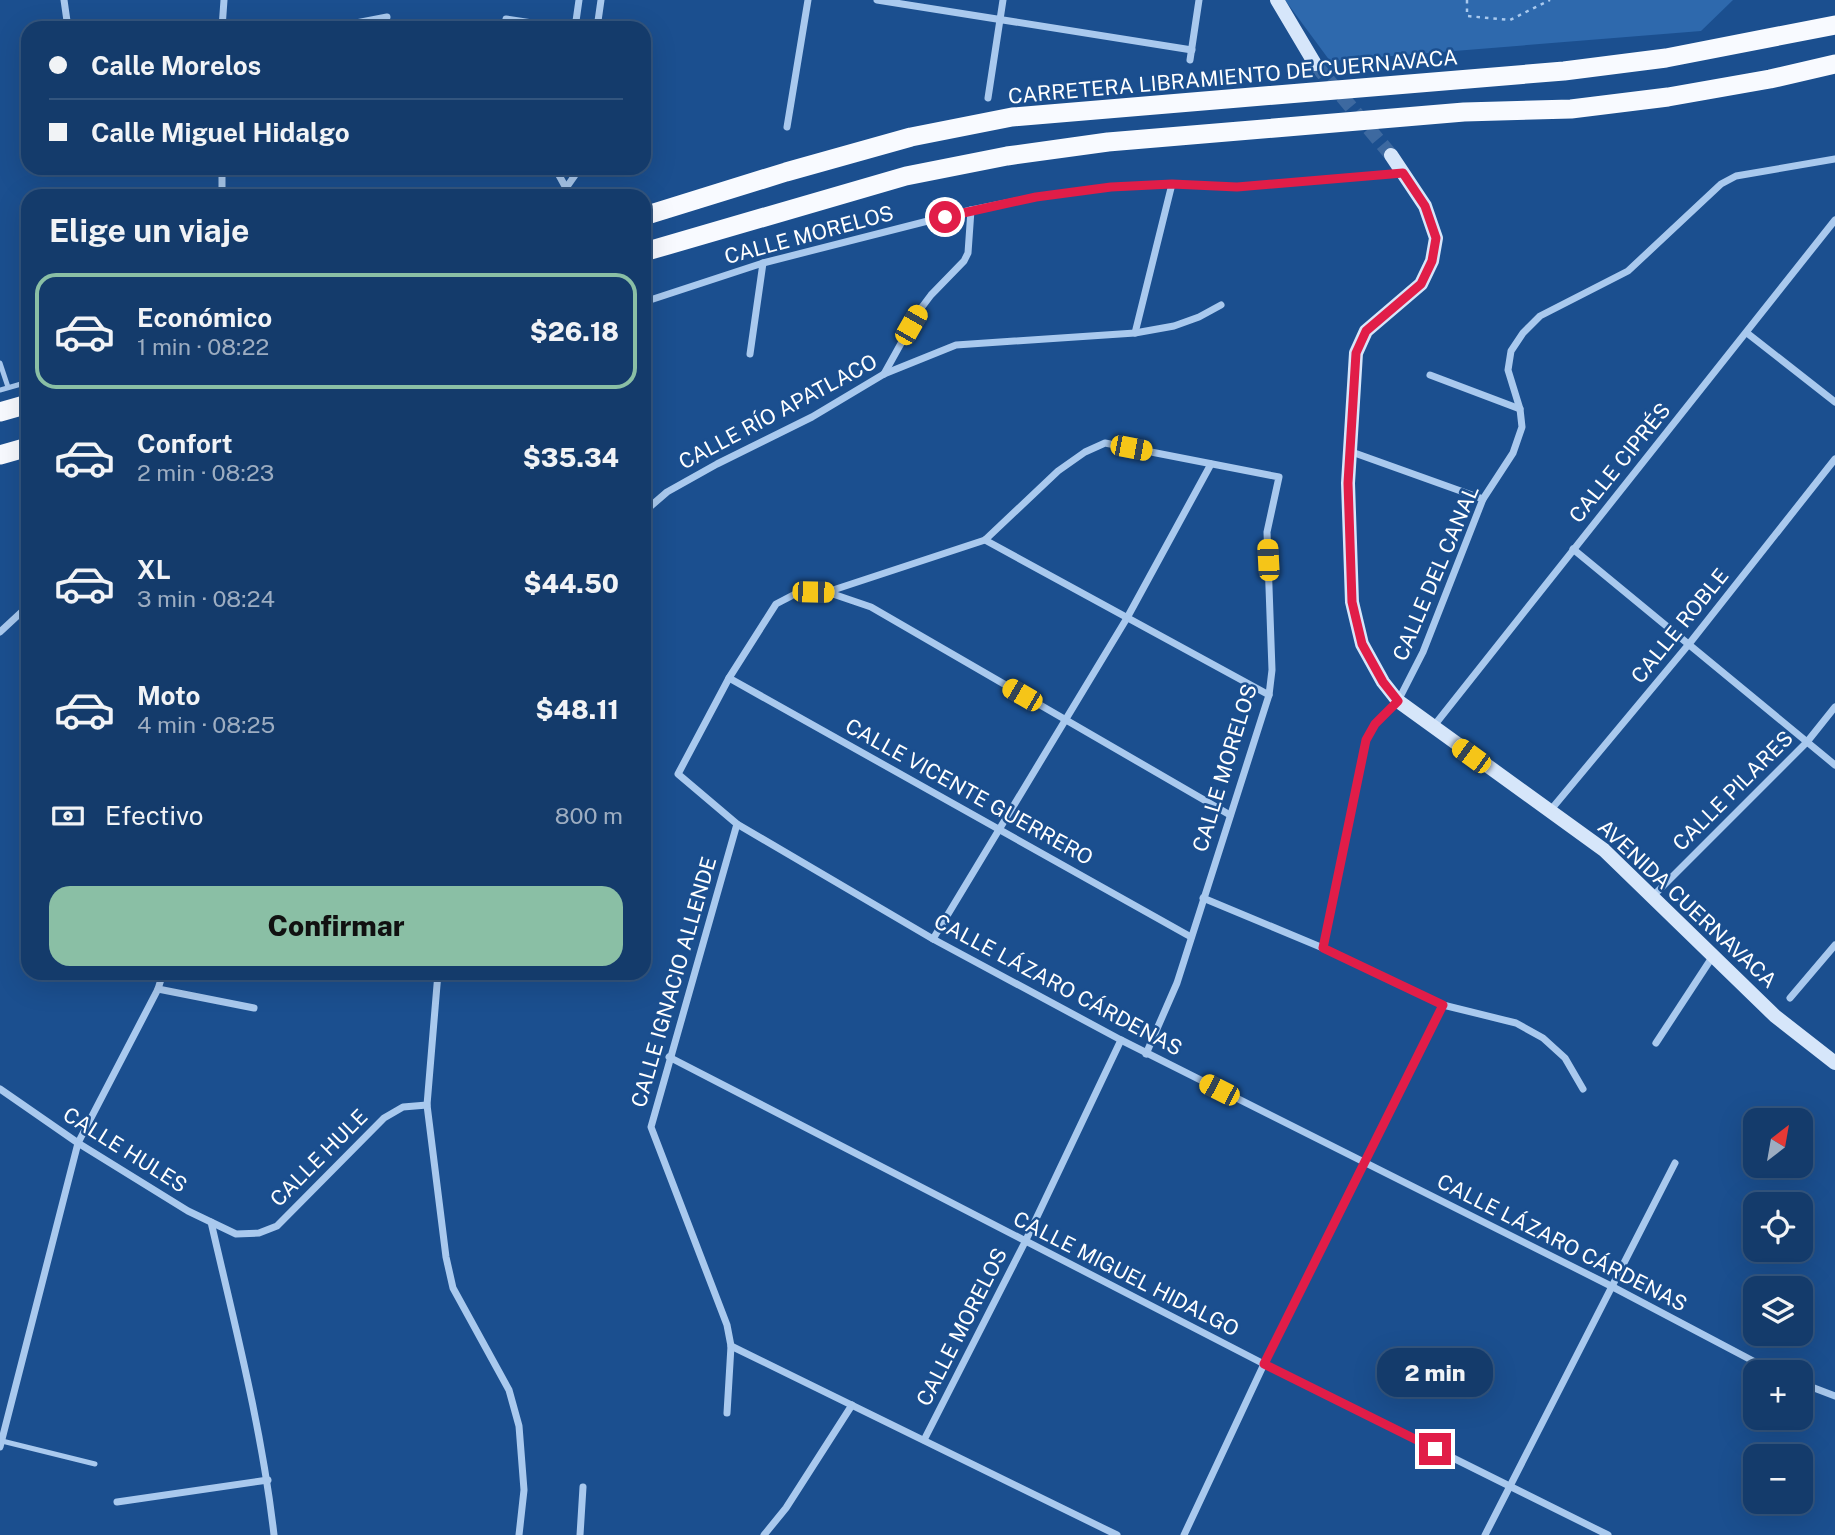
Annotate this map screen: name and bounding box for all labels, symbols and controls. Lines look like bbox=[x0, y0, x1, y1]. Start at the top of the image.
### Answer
street label: CARRETERA LIBRAMIENTO DE CUERNAVACA bbox=[1007, 44, 1459, 109]
text: Calle Morelos bbox=[91, 50, 261, 81]
text: Calle Miguel Hidalgo bbox=[91, 117, 350, 148]
street label: CALLE MORELOS bbox=[722, 200, 896, 269]
route start bbox=[929, 201, 961, 233]
text: Elige un viaje bbox=[49, 212, 249, 249]
icon: car bbox=[53, 300, 116, 363]
text: Económico bbox=[137, 302, 272, 333]
car bbox=[892, 302, 931, 348]
text: $26.18 bbox=[530, 316, 619, 347]
text: 1 min · 08:22 bbox=[137, 333, 269, 360]
street label: CALLE RÍO APATLACO bbox=[674, 349, 881, 475]
street label: CALLE CIPRÉS bbox=[1564, 398, 1675, 528]
icon: car bbox=[53, 426, 116, 489]
text: Confort bbox=[137, 428, 233, 459]
car bbox=[1109, 434, 1154, 462]
text: $35.34 bbox=[523, 442, 619, 473]
text: 2 min · 08:23 bbox=[137, 459, 274, 486]
street label: CALLE DEL CANAL bbox=[1387, 481, 1484, 664]
car bbox=[1257, 538, 1280, 582]
icon: car bbox=[53, 552, 116, 615]
text: XL bbox=[137, 554, 171, 585]
street label: CALLE ROBLE bbox=[1626, 563, 1733, 688]
text: $44.50 bbox=[524, 568, 619, 599]
car bbox=[792, 581, 835, 603]
text: 3 min · 08:24 bbox=[137, 585, 275, 612]
car bbox=[999, 675, 1046, 715]
icon: car bbox=[53, 678, 116, 741]
text: Moto bbox=[137, 680, 200, 711]
street label: CALLE MORELOS bbox=[1187, 681, 1262, 855]
text: $48.11 bbox=[536, 694, 619, 725]
text: 4 min · 08:25 bbox=[137, 711, 275, 738]
street label: CALLE VICENTE GUERRERO bbox=[841, 713, 1097, 870]
street label: CALLE PILARES bbox=[1667, 725, 1798, 856]
car bbox=[1448, 735, 1495, 777]
icon: cash bbox=[49, 797, 87, 835]
text: Efectivo bbox=[105, 800, 203, 831]
text: 800 m bbox=[555, 802, 623, 829]
street label: AVENIDA CUERNAVACA bbox=[1593, 814, 1782, 993]
street label: CALLE IGNACIO ALLENDE bbox=[626, 854, 721, 1110]
button: Confirmar bbox=[49, 886, 623, 966]
street label: CALLE LÁZARO CÁRDENAS bbox=[930, 908, 1187, 1061]
car bbox=[1196, 1071, 1243, 1109]
street label: CALLE HULES bbox=[59, 1101, 192, 1198]
street label: CALLE HULE bbox=[265, 1104, 373, 1212]
north arrow bbox=[1743, 1108, 1813, 1178]
map controls bbox=[1743, 1108, 1813, 1514]
street label: CALLE LÁZARO CÁRDENAS bbox=[1433, 1168, 1691, 1317]
button: locate bbox=[1743, 1192, 1813, 1262]
street label: CALLE MIGUEL HIDALGO bbox=[1009, 1206, 1243, 1341]
street label: CALLE MORELOS bbox=[911, 1244, 1012, 1410]
button: layers bbox=[1743, 1276, 1813, 1346]
callout: 2 min bbox=[1377, 1348, 1493, 1396]
text: 2 min bbox=[1404, 1359, 1466, 1386]
button: + bbox=[1743, 1360, 1813, 1430]
route end bbox=[1419, 1433, 1451, 1465]
button: − bbox=[1743, 1444, 1813, 1514]

